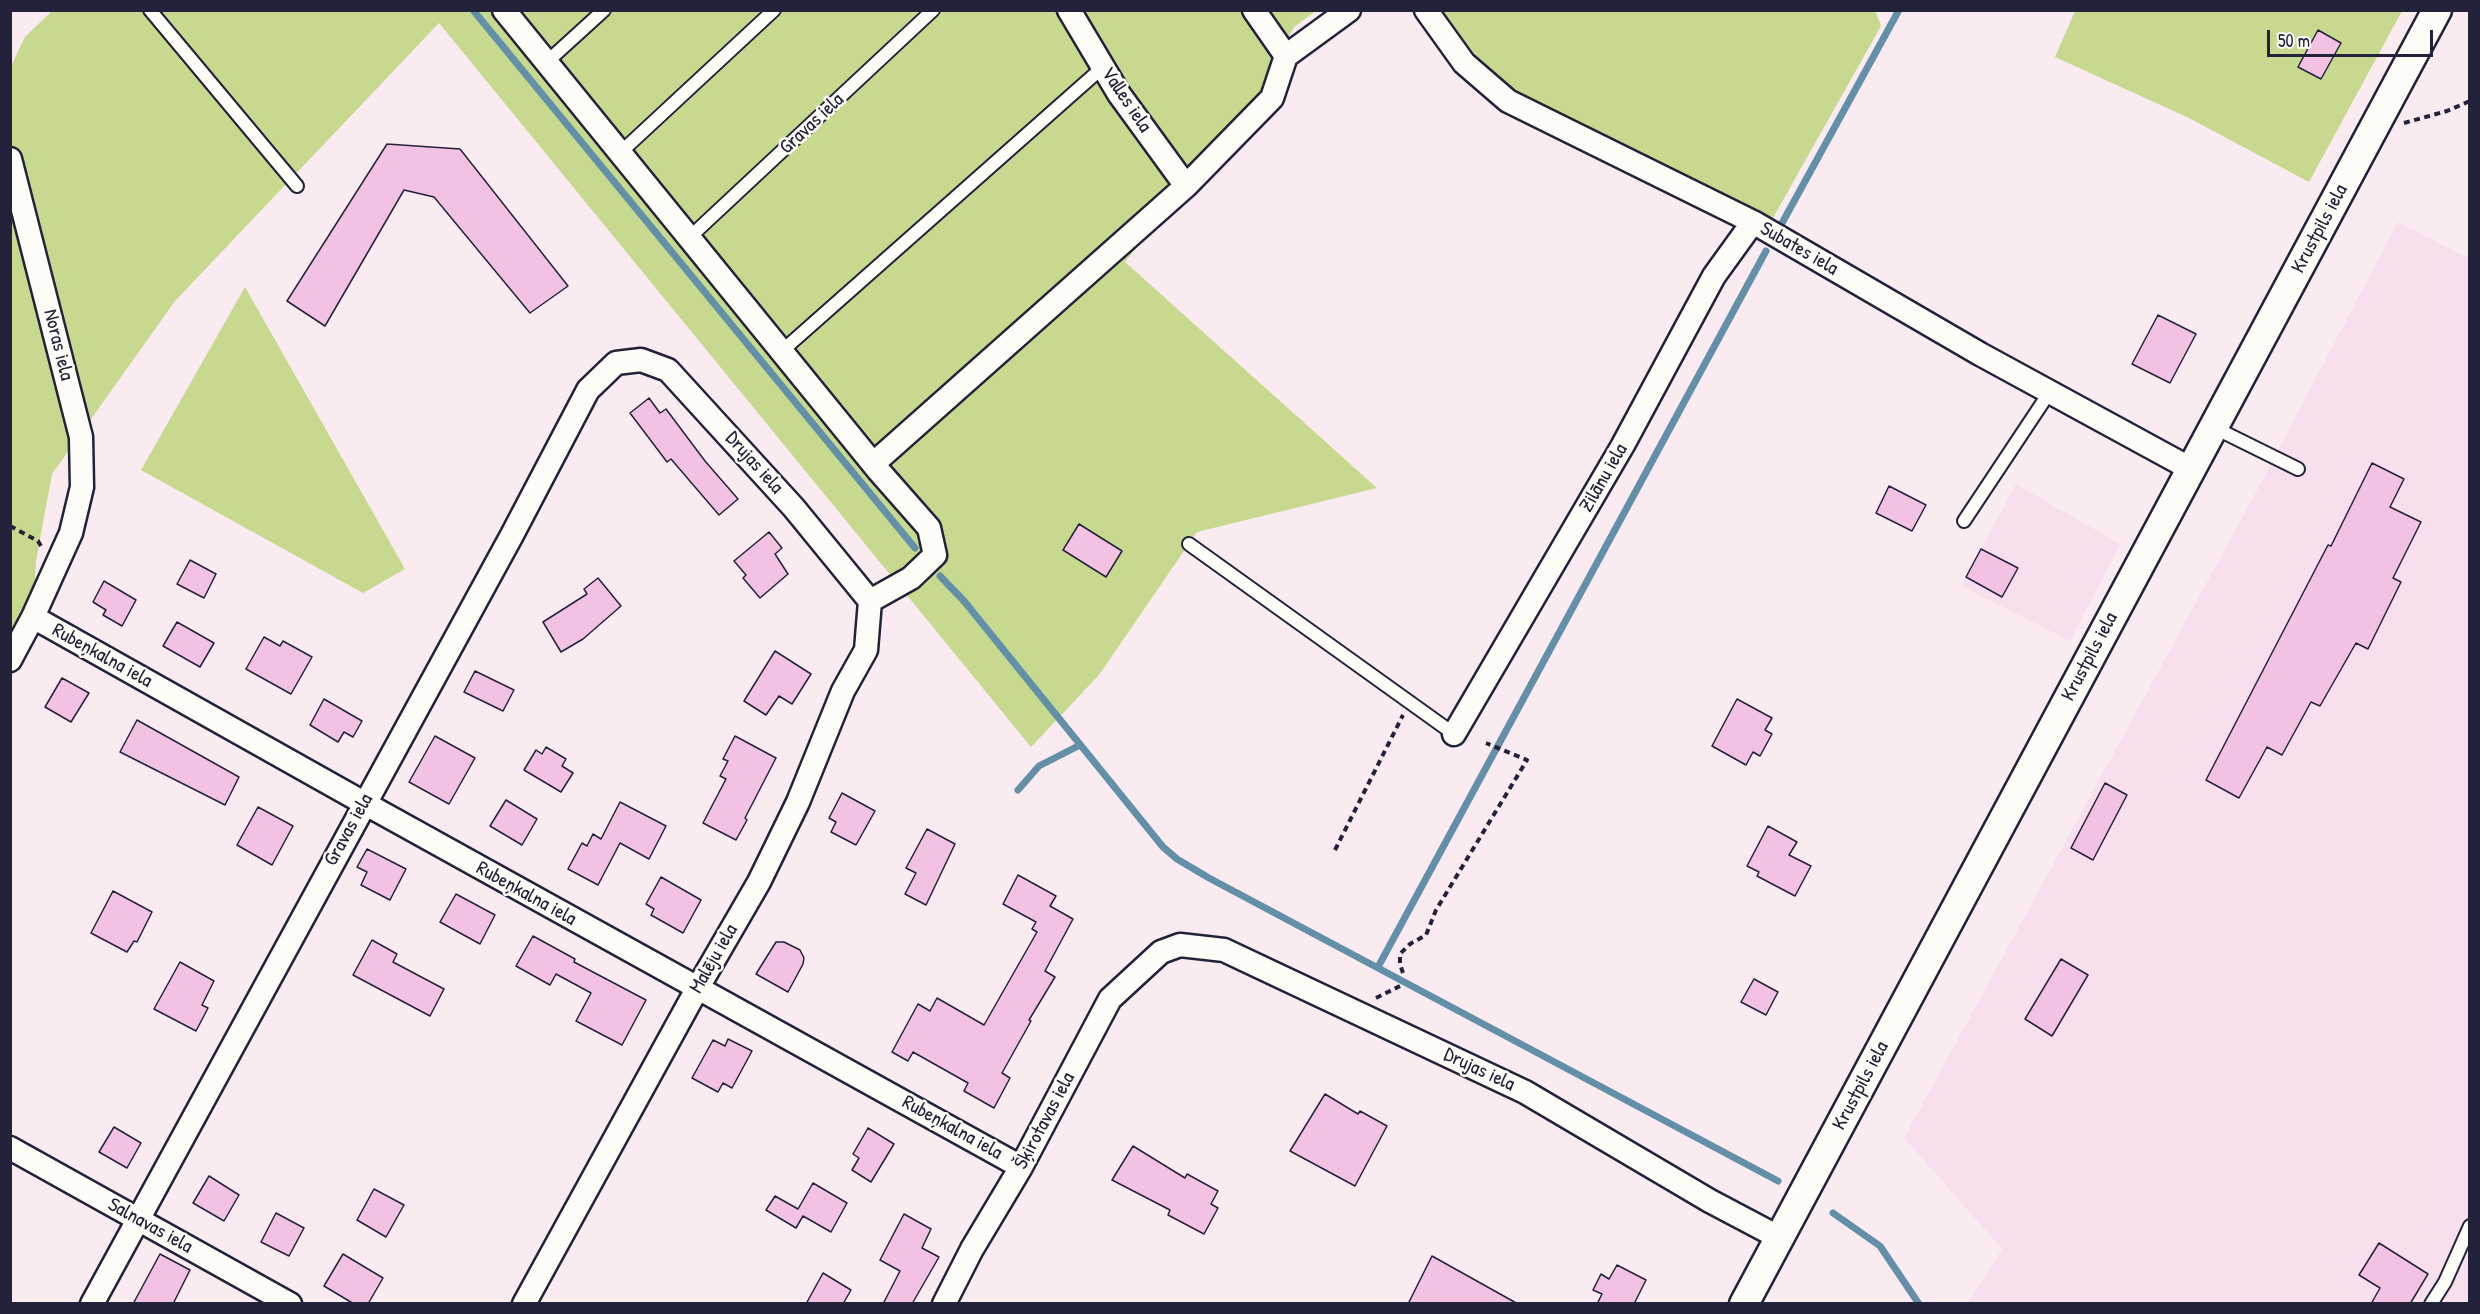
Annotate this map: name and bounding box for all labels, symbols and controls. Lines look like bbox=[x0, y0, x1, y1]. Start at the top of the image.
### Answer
scale bar bbox=[2270, 18, 2436, 56]
text: 50 m bbox=[2278, 28, 2310, 53]
street label: Valles iela bbox=[1095, 63, 1157, 137]
street label: Gravas iela bbox=[775, 88, 849, 160]
street label: Krustpils iela bbox=[2287, 181, 2353, 277]
street label: Subates iela bbox=[1756, 217, 1842, 281]
street label: Noras iela bbox=[38, 307, 78, 383]
street label: Drujas iela bbox=[720, 427, 788, 499]
street label: Zilānu iela bbox=[1575, 440, 1633, 516]
street label: Krustpils iela bbox=[2057, 609, 2123, 705]
street label: Rubeņkalna iela bbox=[48, 619, 156, 693]
street label: Gravas iela bbox=[319, 790, 379, 870]
street label: Rubeņkalna iela bbox=[472, 857, 580, 931]
street label: Malēju iela bbox=[685, 920, 743, 998]
street label: Krustpils iela bbox=[1828, 1038, 1894, 1134]
street label: Drujas iela bbox=[1440, 1043, 1518, 1097]
street label: Šķirotavas iela bbox=[1009, 1068, 1081, 1174]
street label: Rubeņkalna iela bbox=[898, 1091, 1006, 1165]
street label: Salnavas iela bbox=[104, 1193, 196, 1259]

